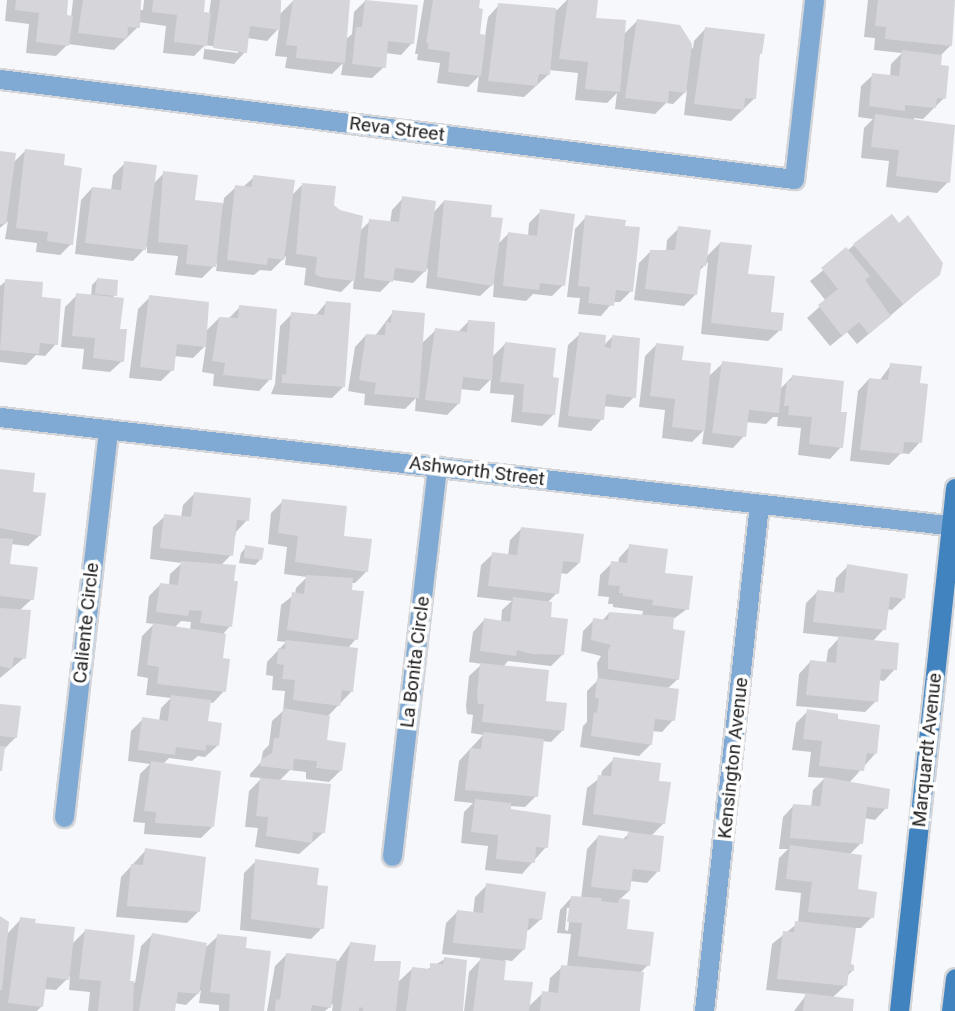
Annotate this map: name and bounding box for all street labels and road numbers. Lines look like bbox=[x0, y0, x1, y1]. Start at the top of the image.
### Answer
street label: Reva Street bbox=[348, 112, 446, 146]
street label: Ashworth Street bbox=[408, 451, 546, 491]
street label: Caliente Circle bbox=[68, 561, 104, 685]
street label: La Bonita Circle bbox=[396, 595, 434, 729]
street label: Marquardt Avenue bbox=[908, 672, 946, 828]
street label: Kensington Avenue bbox=[713, 676, 753, 840]

